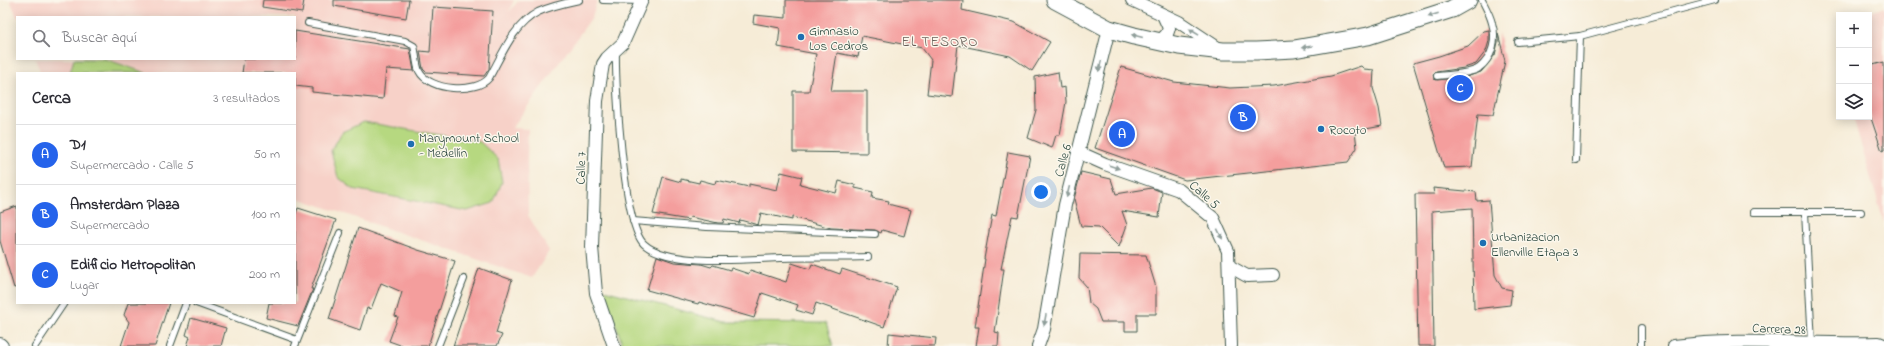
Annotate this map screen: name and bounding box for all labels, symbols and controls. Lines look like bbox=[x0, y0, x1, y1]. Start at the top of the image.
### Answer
one-way arrow bbox=[1426, 12, 1438, 18]
map controls bbox=[1836, 12, 1872, 120]
button: + bbox=[1836, 12, 1872, 48]
search box bbox=[16, 16, 296, 60]
place label: Gimnasio Los Cedros bbox=[809, 22, 868, 56]
icon: search bbox=[30, 27, 52, 49]
text: Buscar aquí bbox=[62, 27, 137, 49]
one-way arrow bbox=[1188, 28, 1200, 35]
marker: Gimnasio Los Cedros bbox=[796, 32, 806, 42]
district label: EL TESORO bbox=[901, 32, 979, 53]
one-way arrow bbox=[1130, 33, 1142, 39]
one-way arrow bbox=[1301, 44, 1313, 50]
button: − bbox=[1836, 48, 1872, 84]
one-way arrow bbox=[1096, 60, 1102, 73]
pin: C bbox=[1447, 73, 1473, 103]
button: layers bbox=[1836, 84, 1872, 120]
text: Cerca bbox=[32, 86, 71, 111]
text: 3 resultados bbox=[213, 89, 280, 108]
pin: B bbox=[1230, 102, 1256, 132]
pin: A bbox=[1109, 119, 1135, 149]
place label: Rocoto bbox=[1329, 121, 1367, 140]
marker: Rocoto bbox=[1316, 124, 1326, 134]
place label: Marymount School - Medellín bbox=[419, 129, 519, 163]
text: D1 bbox=[70, 134, 86, 156]
marker: Marymount School - Medellín bbox=[406, 139, 416, 149]
street label: Calle 6 bbox=[1050, 142, 1077, 179]
text: A bbox=[41, 145, 49, 164]
text: 50 m bbox=[254, 145, 280, 164]
street label: Calle 7 bbox=[571, 151, 592, 185]
text: Supermercado · Calle 5 bbox=[70, 156, 194, 175]
one-way arrow bbox=[1109, 164, 1121, 170]
street label: Calle 5 bbox=[1185, 176, 1224, 214]
your location bbox=[1031, 182, 1051, 202]
one-way arrow bbox=[1064, 186, 1070, 199]
text: Amsterdam Plaza bbox=[70, 194, 180, 216]
text: B bbox=[41, 205, 49, 224]
text: 100 m bbox=[251, 205, 280, 224]
text: Supermercado bbox=[70, 216, 149, 235]
one-way arrow bbox=[1217, 228, 1223, 239]
place label: Urbanizacion Ellenville Etapa 3 bbox=[1491, 228, 1578, 262]
marker: Urbanizacion Ellenville Etapa 3 bbox=[1478, 238, 1488, 248]
text: Edificio Metropolitan bbox=[70, 254, 195, 276]
text: C bbox=[41, 265, 49, 284]
text: 200 m bbox=[249, 265, 280, 284]
text: Lugar bbox=[70, 276, 99, 295]
one-way arrow bbox=[1042, 314, 1048, 326]
street label: Carrera 28 bbox=[1752, 319, 1806, 340]

